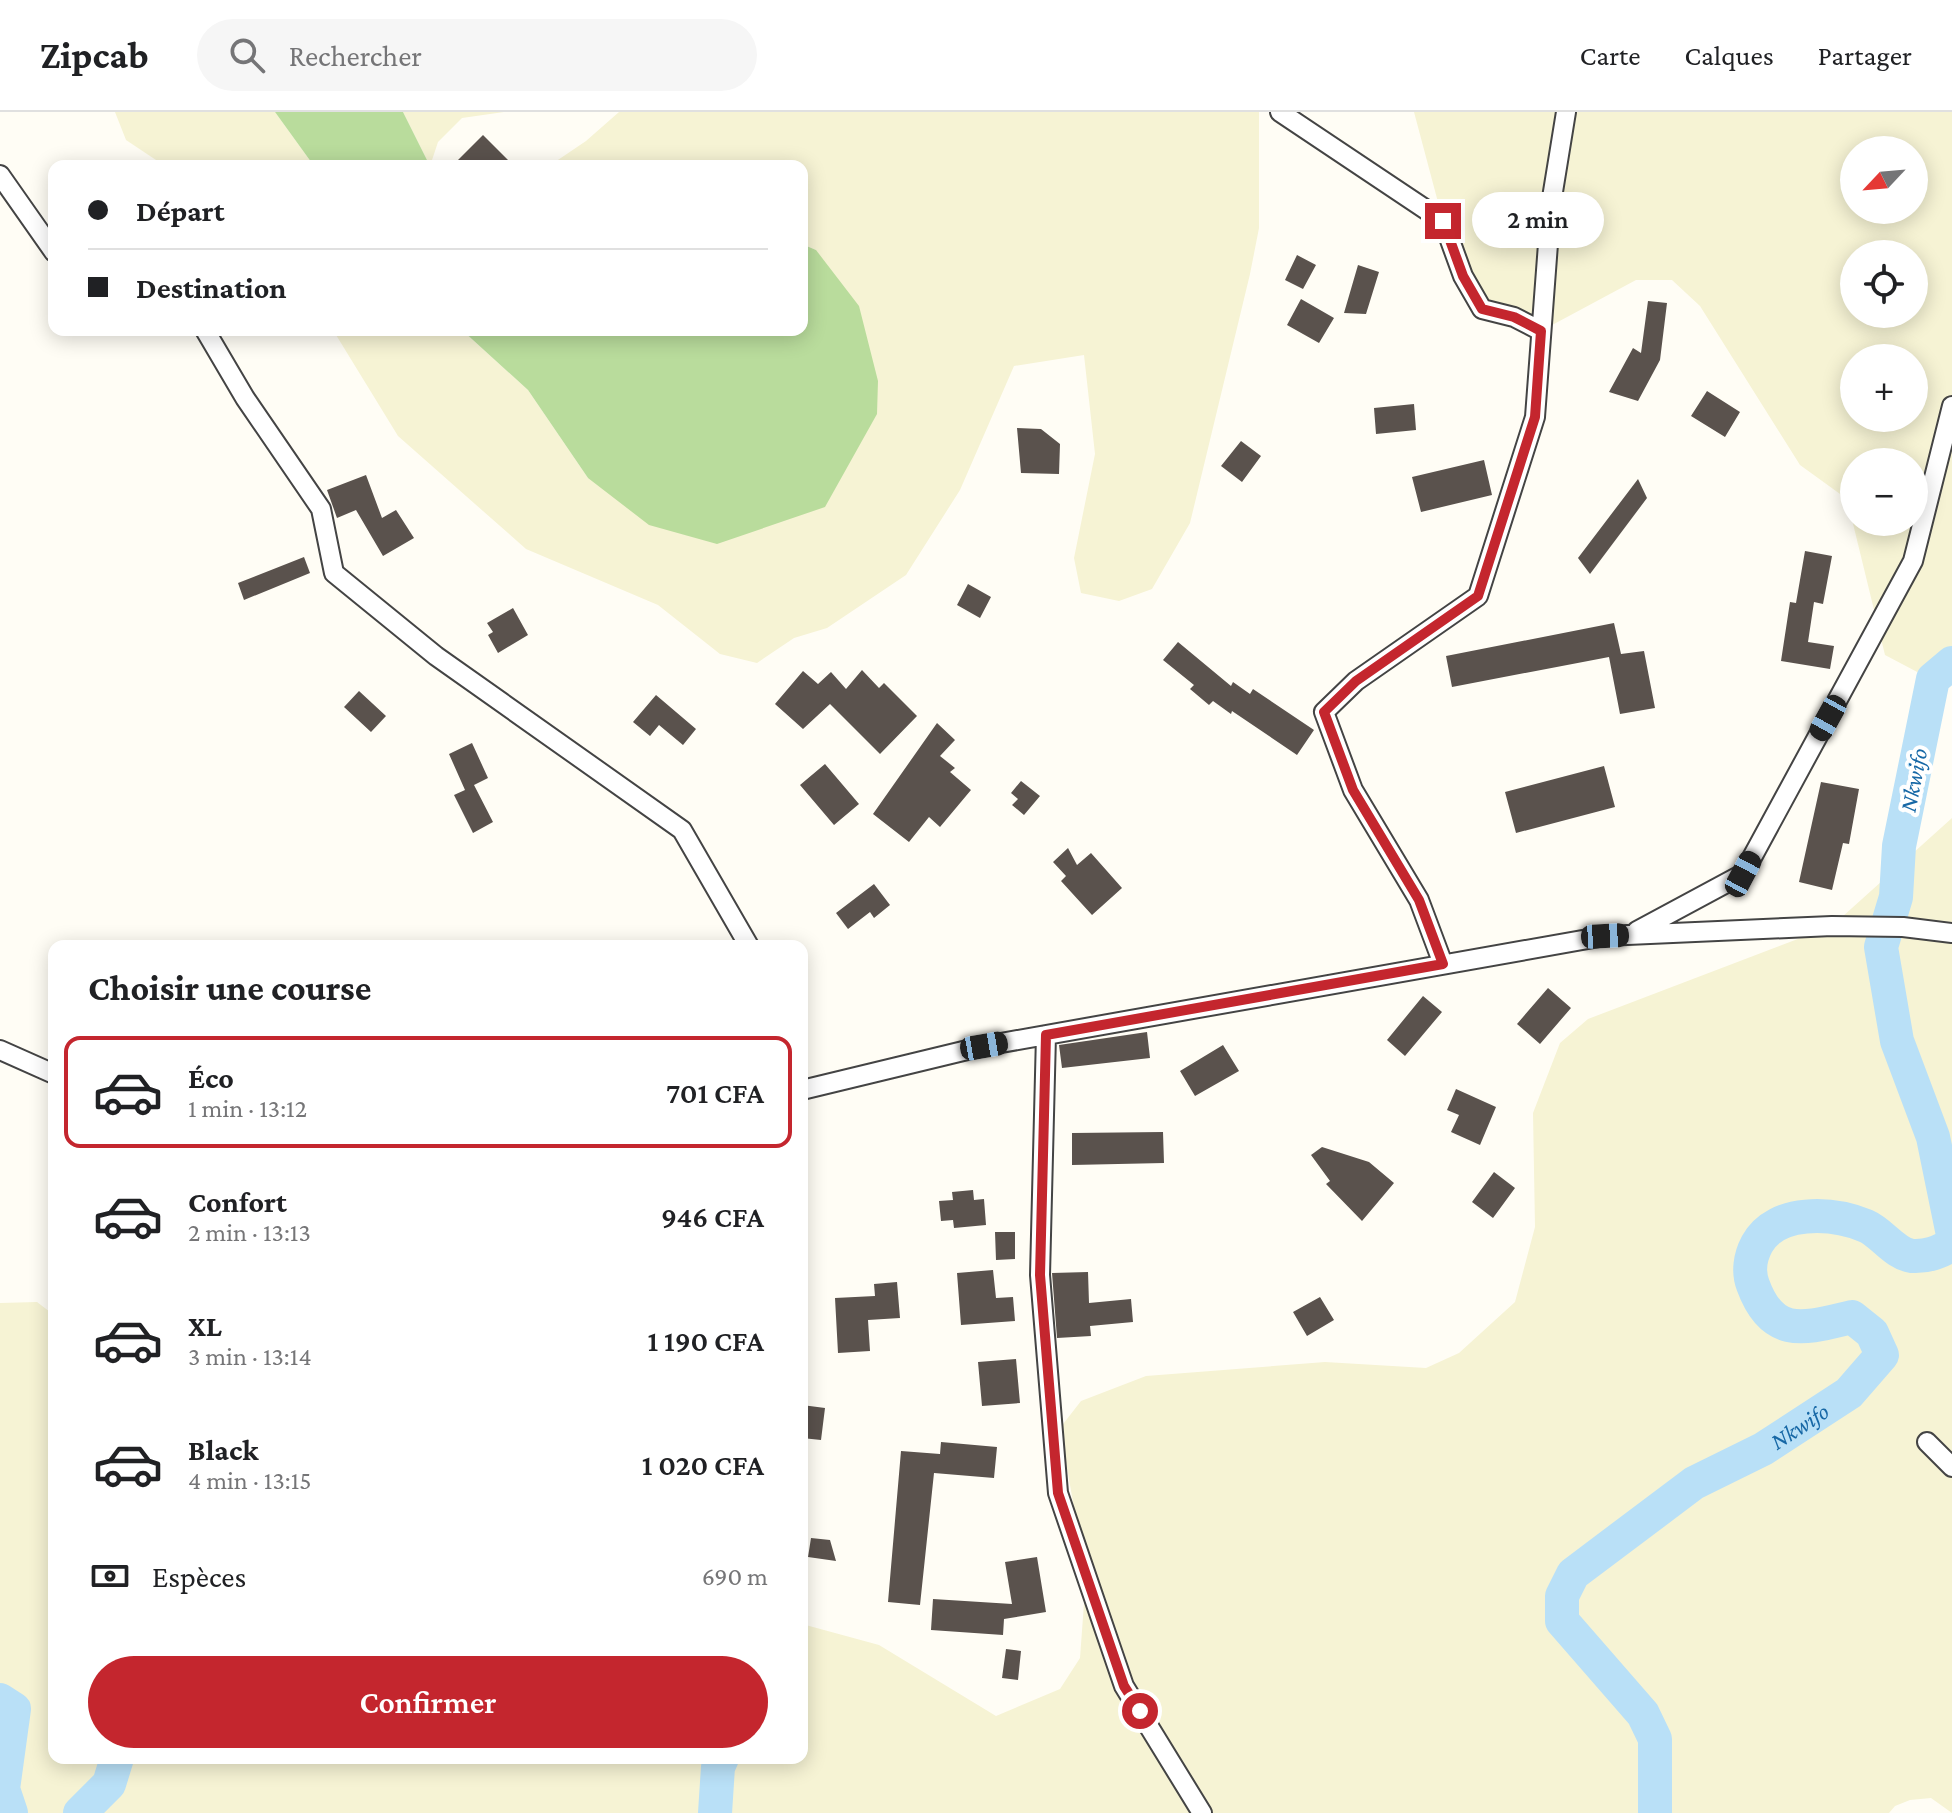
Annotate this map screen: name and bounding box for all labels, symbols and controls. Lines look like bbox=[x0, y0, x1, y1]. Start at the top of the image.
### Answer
search box bbox=[197, 19, 757, 91]
icon: search bbox=[225, 33, 269, 77]
text: Zipcab bbox=[40, 34, 149, 76]
text: Rechercher bbox=[289, 39, 422, 72]
text: Carte bbox=[1580, 40, 1641, 71]
text: Calques bbox=[1685, 40, 1774, 71]
text: Partager bbox=[1818, 40, 1912, 71]
north arrow bbox=[1840, 136, 1928, 224]
map controls bbox=[1840, 136, 1928, 536]
callout: 2 min bbox=[1471, 193, 1603, 249]
text: Départ bbox=[136, 194, 225, 227]
route end bbox=[1425, 203, 1461, 239]
text: 2 min bbox=[1507, 205, 1569, 234]
button: locate bbox=[1840, 240, 1928, 328]
text: Destination bbox=[136, 271, 287, 304]
button: + bbox=[1840, 344, 1928, 432]
button: − bbox=[1840, 448, 1928, 536]
car bbox=[1806, 691, 1850, 745]
water label: Nkwifo bbox=[1894, 746, 1932, 814]
car bbox=[1721, 847, 1765, 901]
car bbox=[1580, 923, 1630, 949]
text: Choisir une course bbox=[88, 968, 371, 1008]
car bbox=[958, 1030, 1010, 1062]
icon: car bbox=[92, 1056, 164, 1128]
text: Éco bbox=[188, 1061, 234, 1094]
text: 701 CFA bbox=[666, 1076, 764, 1109]
text: 1 min · 13:12 bbox=[188, 1094, 307, 1123]
icon: car bbox=[92, 1180, 164, 1252]
text: Confort bbox=[188, 1185, 287, 1218]
text: 946 CFA bbox=[661, 1200, 764, 1233]
text: 2 min · 13:13 bbox=[188, 1218, 311, 1247]
icon: car bbox=[92, 1304, 164, 1376]
text: XL bbox=[188, 1309, 222, 1342]
text: 1 190 CFA bbox=[647, 1324, 764, 1357]
text: 3 min · 13:14 bbox=[188, 1342, 312, 1371]
water label: Nkwifo bbox=[1765, 1397, 1833, 1454]
icon: car bbox=[92, 1428, 164, 1500]
text: Black bbox=[188, 1433, 259, 1466]
text: 1 020 CFA bbox=[642, 1448, 764, 1481]
text: 4 min · 13:15 bbox=[188, 1466, 312, 1495]
icon: cash bbox=[88, 1554, 132, 1598]
text: Espèces bbox=[152, 1560, 246, 1593]
text: 690 m bbox=[702, 1562, 768, 1591]
button: Confirmer bbox=[88, 1656, 768, 1748]
route start bbox=[1122, 1693, 1158, 1729]

